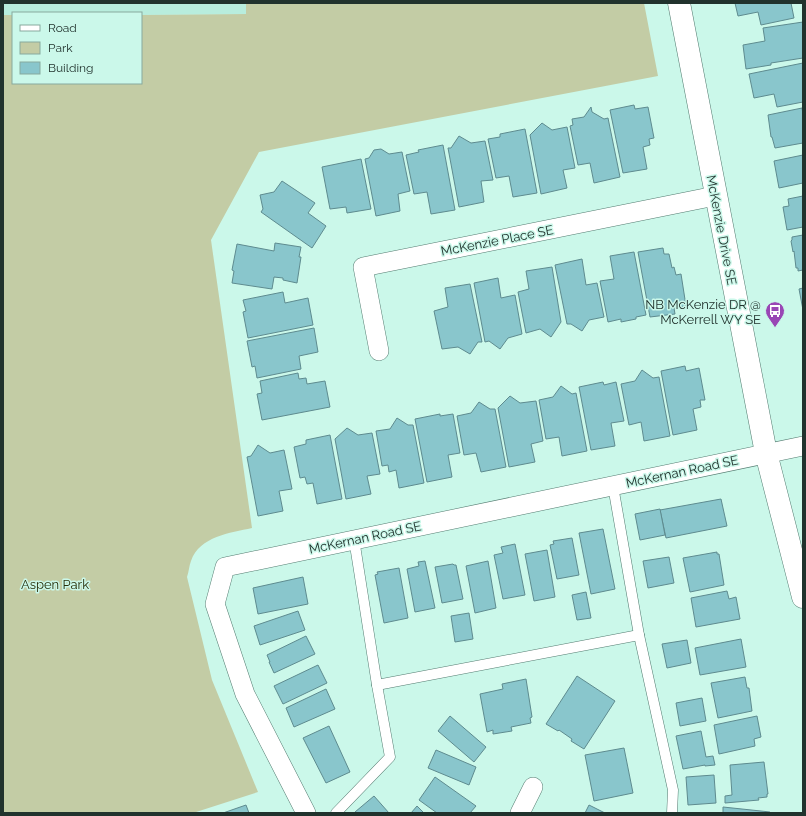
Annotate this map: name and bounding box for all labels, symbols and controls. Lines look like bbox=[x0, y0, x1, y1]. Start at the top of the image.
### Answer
legend bbox=[12, 12, 142, 84]
text: Road bbox=[48, 21, 77, 35]
text: Park bbox=[48, 41, 73, 55]
text: Building bbox=[48, 61, 94, 75]
street label: McKenzie Drive SE bbox=[703, 174, 740, 287]
street label: McKenzie Place SE bbox=[440, 222, 555, 259]
place label: NB McKenzie DR @ McKerrell WY SE bbox=[645, 297, 761, 327]
bus stop icon: NB McKenzie DR @ McKerrell WY SE bbox=[764, 300, 786, 328]
street label: McKernan Road SE bbox=[625, 452, 740, 491]
street label: McKernan Road SE bbox=[308, 518, 423, 557]
park label: Aspen Park bbox=[21, 577, 89, 592]

